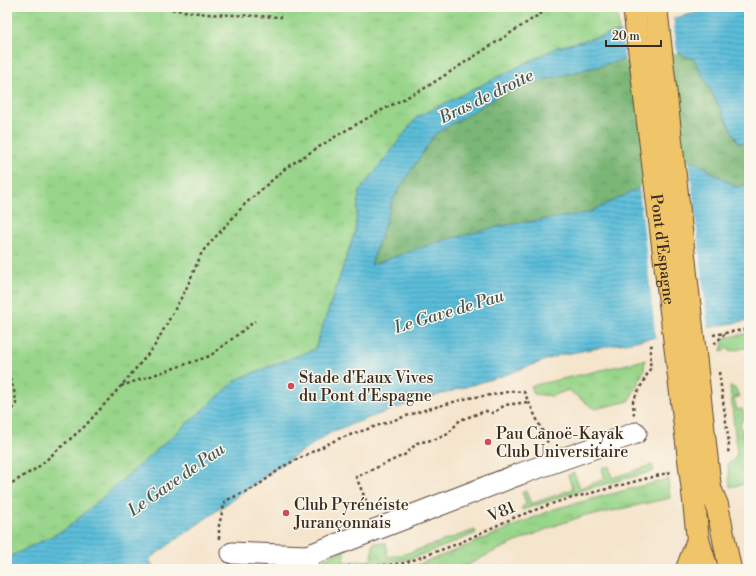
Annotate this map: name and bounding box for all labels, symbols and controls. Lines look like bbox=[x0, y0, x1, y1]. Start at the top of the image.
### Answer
scale bar bbox=[606, 22, 661, 48]
text: 20 m bbox=[612, 29, 640, 44]
water label: Bras de droite bbox=[435, 65, 537, 130]
street label: Pont d'Espagne bbox=[646, 193, 679, 306]
water label: Le Gave de Pau bbox=[391, 285, 507, 339]
place label: Stade d'Eaux Vives du Pont d'Espagne bbox=[299, 368, 434, 406]
marker: Stade d'Eaux Vives du Pont d'Espagne bbox=[286, 381, 296, 391]
place label: Pau Canoë-Kayak Club Universitaire bbox=[496, 424, 628, 462]
marker: Pau Canoë-Kayak Club Universitaire bbox=[483, 437, 493, 447]
water label: Le Gave de Pau bbox=[123, 438, 230, 522]
place label: Club Pyrénéiste Jurançonnais bbox=[293, 495, 409, 533]
street label: V81 bbox=[484, 497, 518, 527]
marker: Club Pyrénéiste Jurançonnais bbox=[281, 508, 291, 518]

